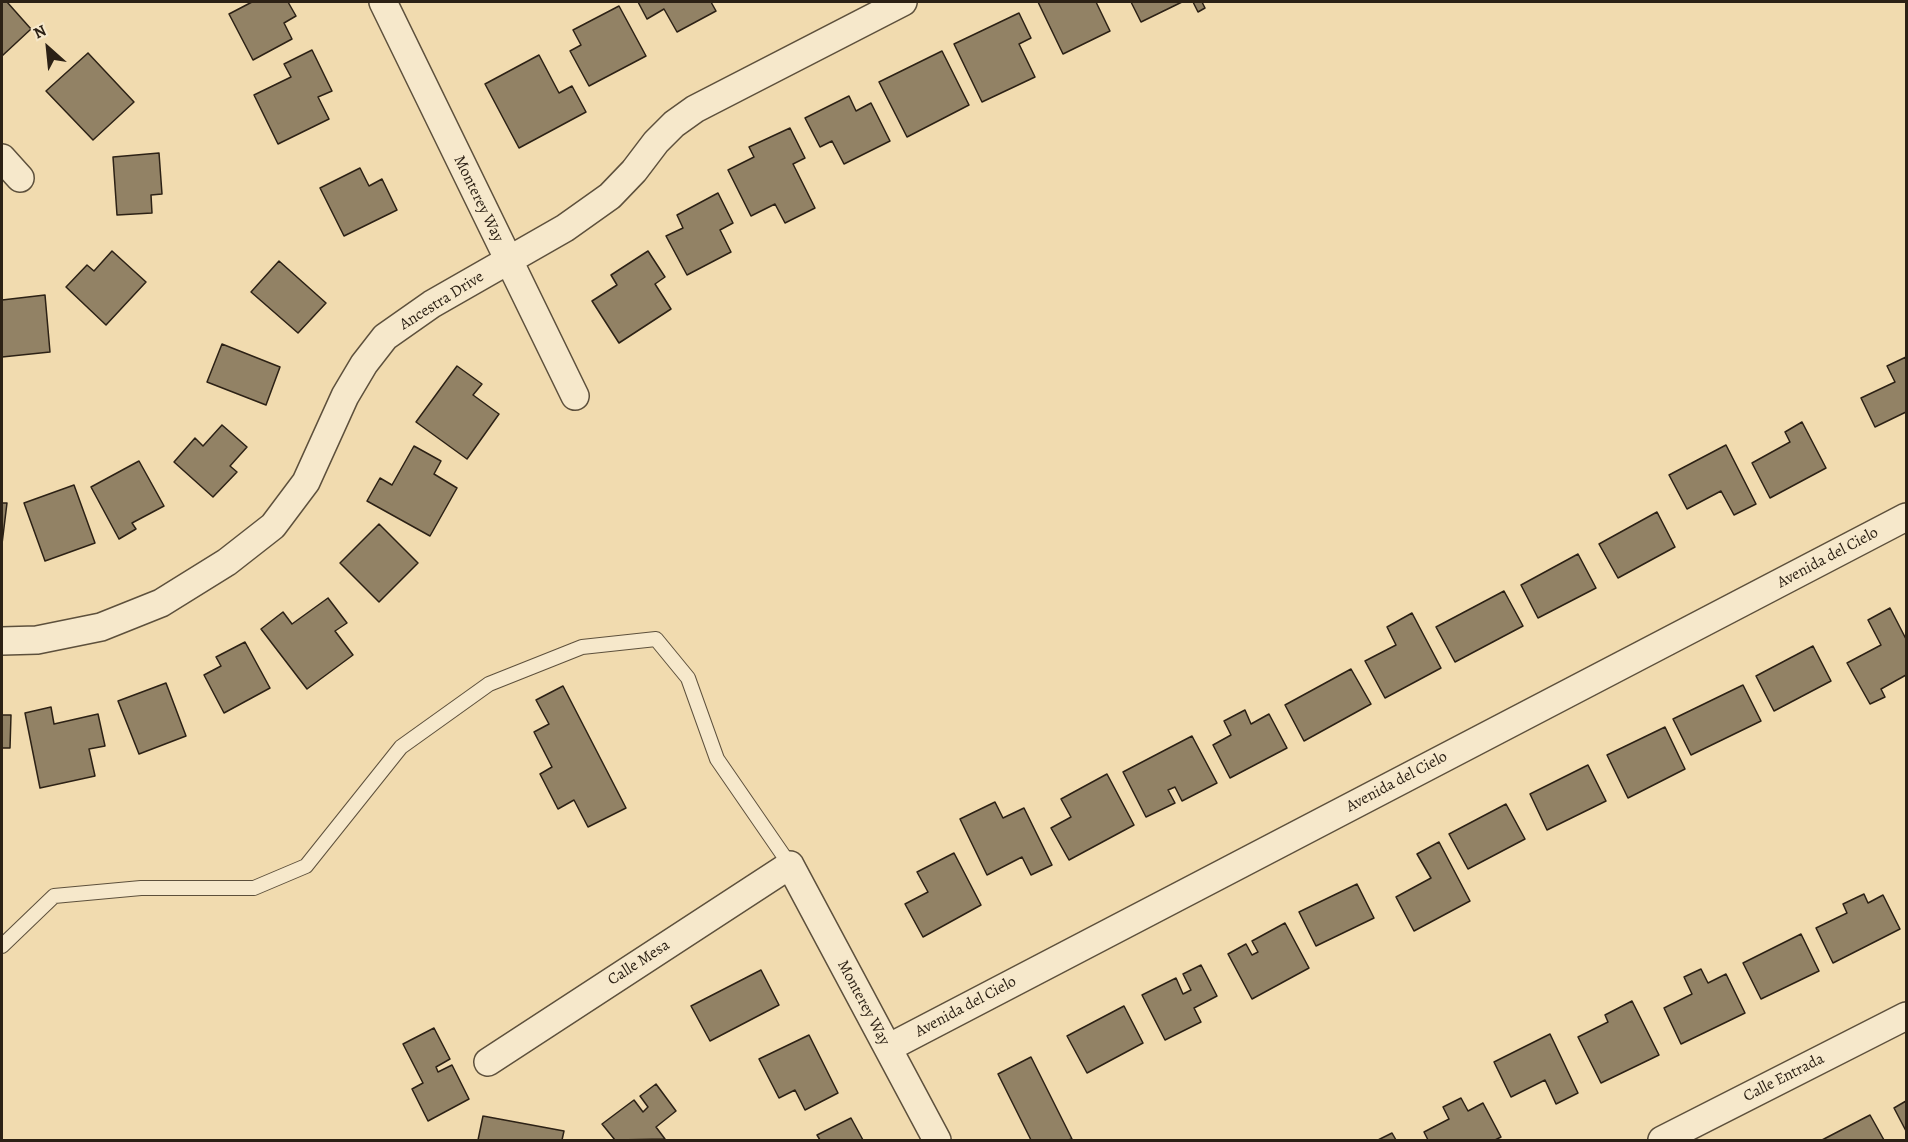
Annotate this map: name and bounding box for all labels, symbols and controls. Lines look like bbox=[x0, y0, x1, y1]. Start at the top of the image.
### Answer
north arrow bbox=[18, 18, 78, 78]
text: N bbox=[30, 20, 50, 44]
street label: Monterey Way bbox=[449, 153, 507, 245]
street label: Ancestra Drive bbox=[396, 267, 488, 335]
street label: Avenida del Cielo bbox=[1774, 523, 1882, 593]
street label: Avenida del Cielo bbox=[1343, 747, 1451, 817]
street label: Calle Mesa bbox=[604, 936, 674, 990]
street label: Monterey Way bbox=[833, 957, 893, 1049]
street label: Avenida del Cielo bbox=[912, 972, 1020, 1042]
street label: Calle Entrada bbox=[1740, 1049, 1828, 1107]

